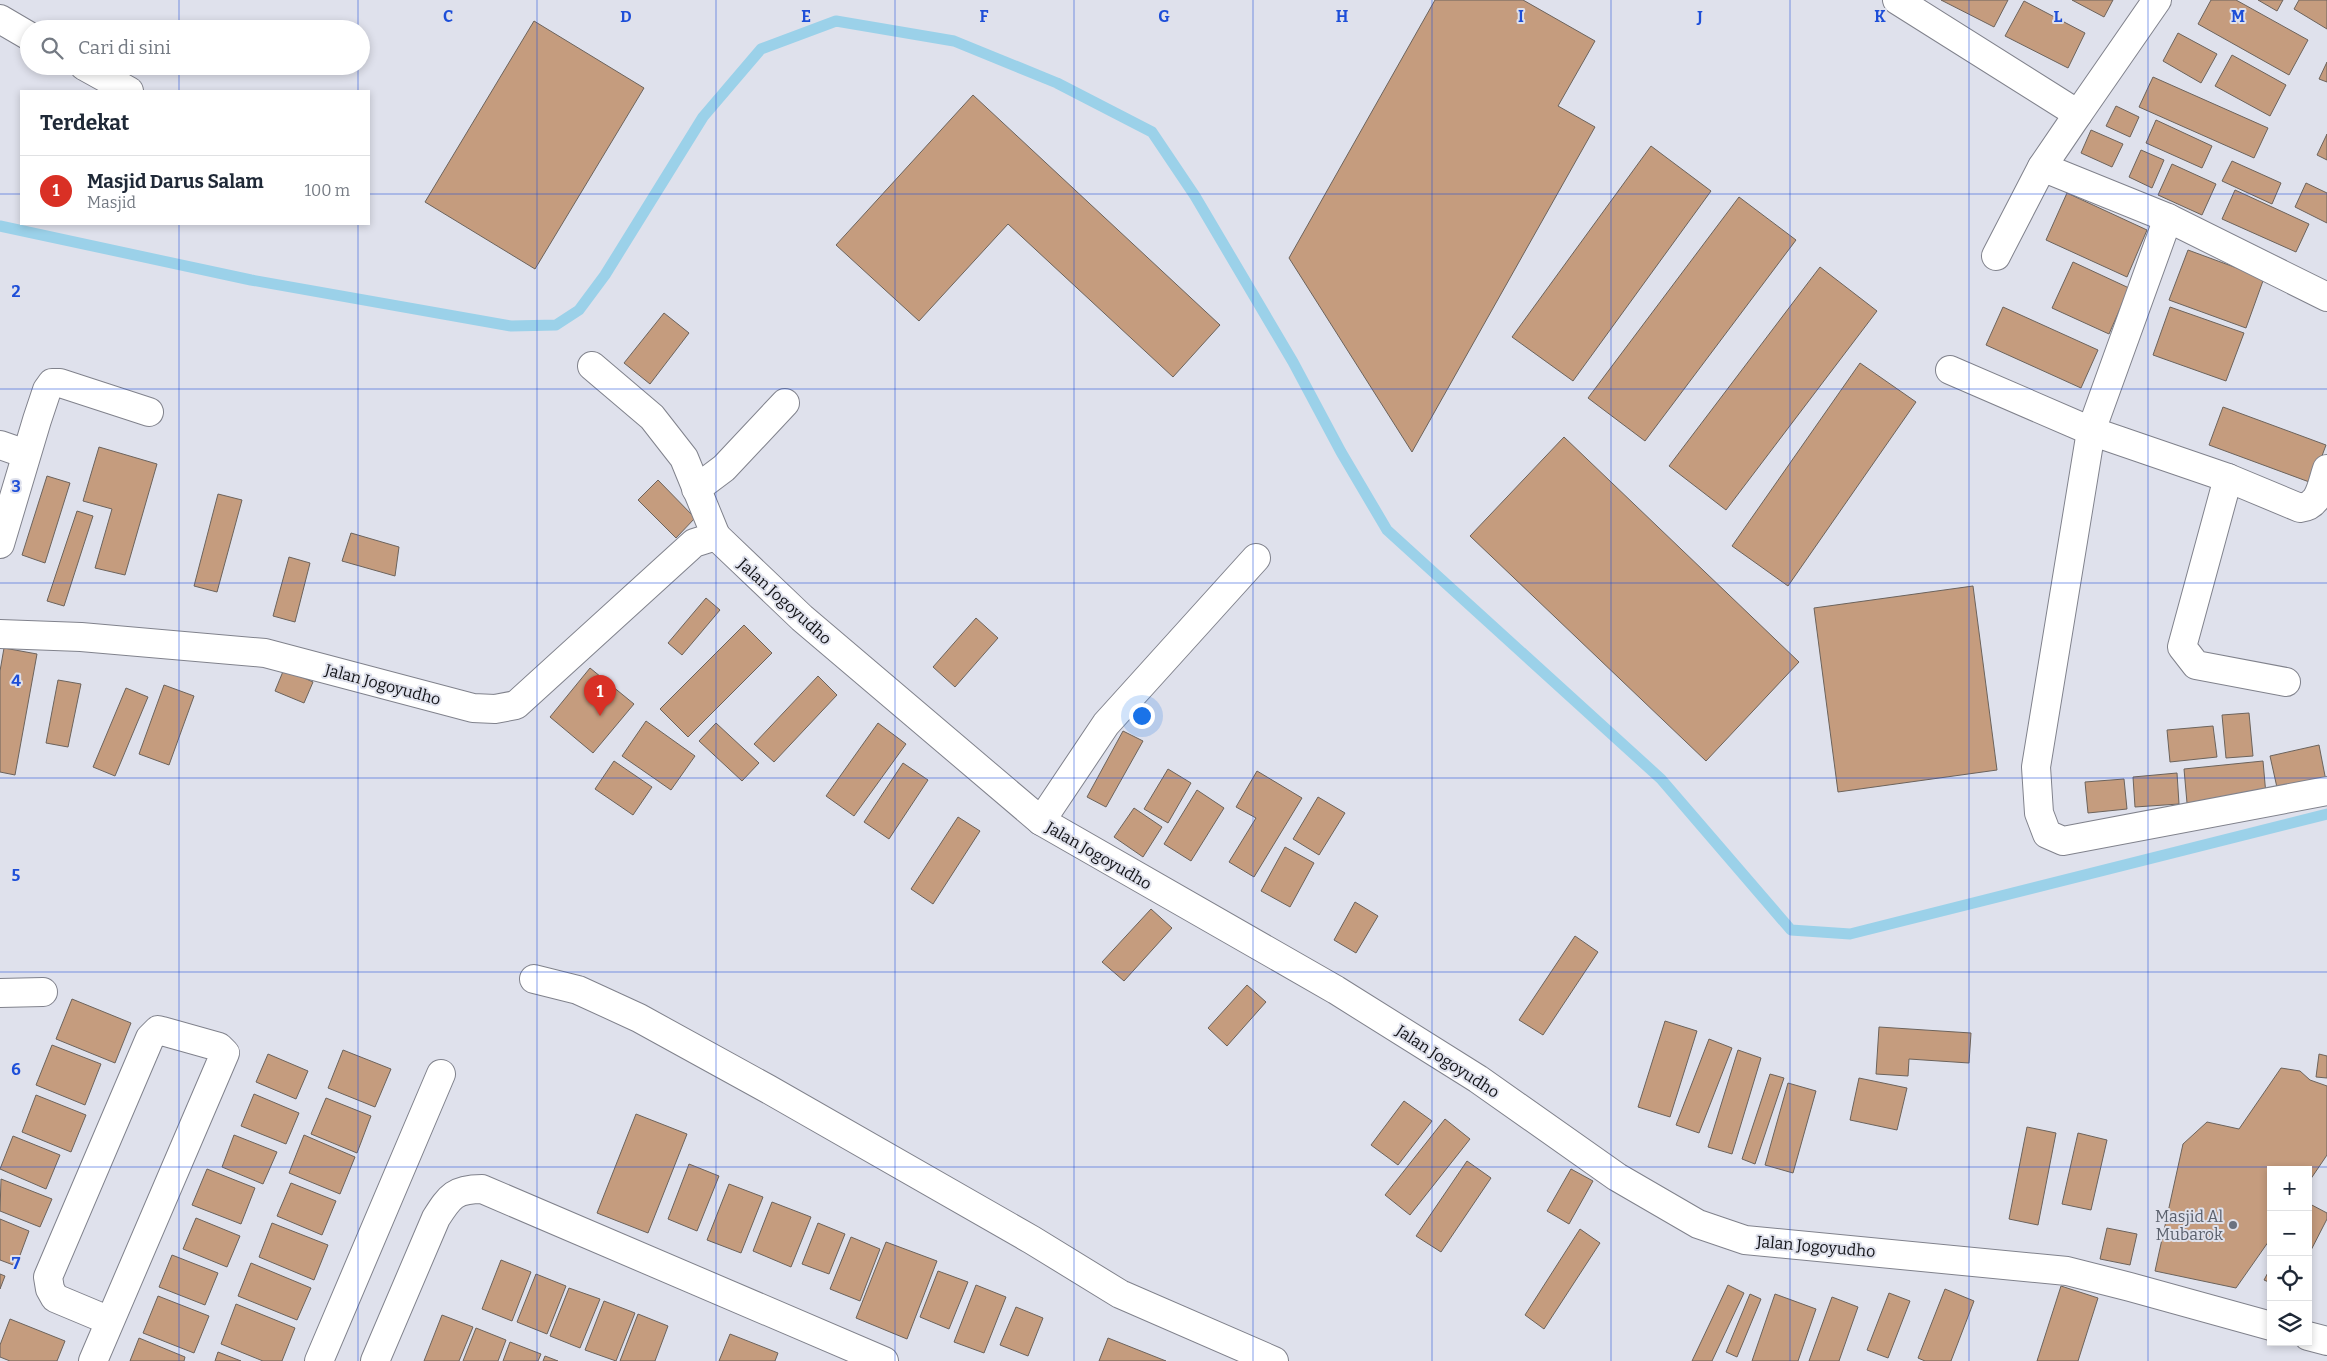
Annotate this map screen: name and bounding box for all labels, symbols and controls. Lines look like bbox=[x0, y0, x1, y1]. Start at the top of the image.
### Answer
text: C bbox=[443, 7, 453, 26]
text: D bbox=[620, 7, 632, 26]
text: E bbox=[801, 7, 811, 26]
text: F bbox=[980, 7, 989, 26]
text: G bbox=[1158, 7, 1170, 26]
text: H bbox=[1336, 7, 1349, 26]
text: I bbox=[1518, 7, 1524, 26]
text: J bbox=[1696, 7, 1703, 26]
text: K bbox=[1874, 7, 1886, 26]
text: L bbox=[2054, 7, 2063, 26]
text: M bbox=[2231, 7, 2245, 26]
search box bbox=[20, 20, 370, 75]
icon: search bbox=[38, 34, 66, 62]
text: Cari di sini bbox=[78, 36, 171, 59]
text: Terdekat bbox=[40, 110, 129, 136]
text: Masjid Darus Salam bbox=[87, 170, 264, 193]
text: 1 bbox=[53, 181, 59, 200]
text: 100 m bbox=[305, 181, 350, 200]
text: Masjid bbox=[87, 193, 136, 212]
text: 2 bbox=[11, 282, 21, 301]
text: 3 bbox=[11, 477, 21, 496]
street label: Jalan Jogoyudho bbox=[733, 554, 835, 648]
street label: Jalan Jogoyudho bbox=[322, 660, 443, 709]
text: 4 bbox=[11, 671, 21, 690]
pin: 1 bbox=[584, 675, 616, 716]
your location bbox=[1129, 703, 1155, 729]
street label: Jalan Jogoyudho bbox=[1042, 817, 1155, 893]
text: 5 bbox=[12, 866, 21, 885]
street label: Jalan Jogoyudho bbox=[1392, 1020, 1503, 1102]
text: 6 bbox=[11, 1060, 21, 1079]
map controls bbox=[2267, 1166, 2312, 1346]
button: + bbox=[2267, 1166, 2312, 1211]
place label: Masjid Al Mubarok bbox=[2155, 1207, 2223, 1244]
button: − bbox=[2267, 1211, 2312, 1256]
marker: Masjid Al Mubarok bbox=[2227, 1219, 2239, 1231]
street label: Jalan Jogoyudho bbox=[1755, 1232, 1876, 1261]
text: 7 bbox=[12, 1254, 21, 1273]
button: locate bbox=[2267, 1256, 2312, 1301]
button: layers bbox=[2267, 1301, 2312, 1346]

